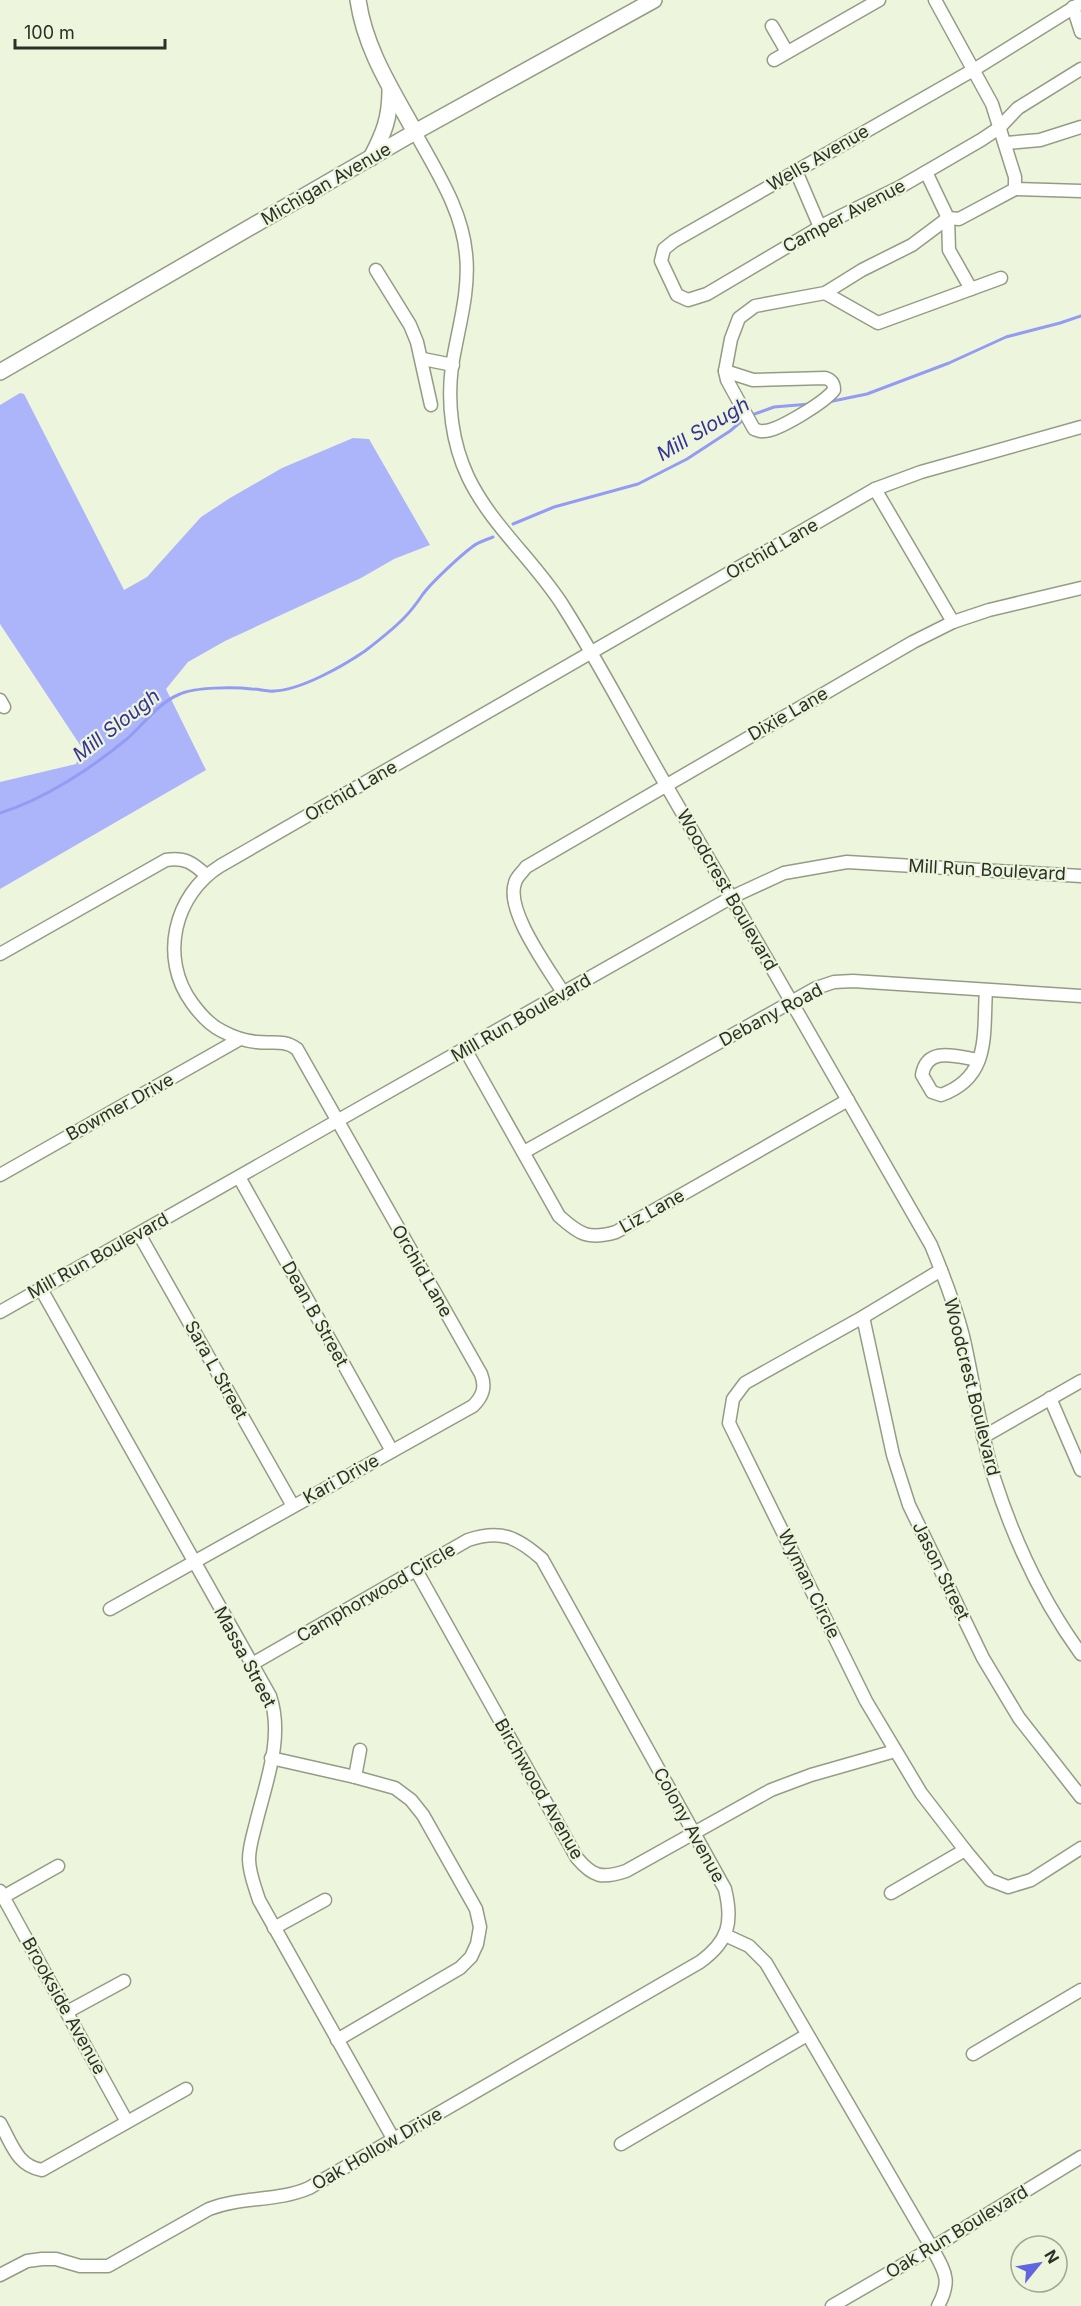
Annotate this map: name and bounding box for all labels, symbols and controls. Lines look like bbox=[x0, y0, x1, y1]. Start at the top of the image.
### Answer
scale bar bbox=[15, 12, 165, 50]
text: 100 m bbox=[24, 22, 75, 43]
street label: Wells Avenue bbox=[763, 120, 872, 195]
street label: Michigan Avenue bbox=[257, 138, 394, 229]
street label: Camper Avenue bbox=[779, 174, 909, 257]
water label: Mill Slough bbox=[652, 392, 754, 466]
street label: Orchid Lane bbox=[722, 514, 822, 583]
street label: Dixie Lane bbox=[744, 682, 831, 745]
water label: Mill Slough bbox=[68, 684, 164, 766]
street label: Orchid Lane bbox=[301, 756, 401, 825]
street label: Woodcrest Boulevard bbox=[673, 805, 782, 974]
street label: Mill Run Boulevard bbox=[908, 855, 1066, 884]
street label: Mill Run Boulevard bbox=[447, 969, 594, 1066]
street label: Debany Road bbox=[716, 979, 826, 1051]
street label: Bowmer Drive bbox=[62, 1068, 177, 1145]
street label: Liz Lane bbox=[616, 1184, 688, 1237]
street label: Mill Run Boulevard bbox=[24, 1208, 172, 1303]
street label: Orchid Lane bbox=[388, 1221, 457, 1321]
street label: Dean B Street bbox=[278, 1257, 353, 1370]
street label: Woodcrest Boulevard bbox=[940, 1296, 1005, 1478]
street label: Sara L Street bbox=[181, 1317, 252, 1423]
street label: Kari Drive bbox=[299, 1449, 382, 1508]
street label: Jason Street bbox=[909, 1518, 974, 1624]
street label: Wyman Circle bbox=[774, 1526, 845, 1642]
street label: Camphorwood Circle bbox=[293, 1539, 459, 1647]
street label: Massa Street bbox=[210, 1603, 281, 1711]
street label: Birchwood Avenue bbox=[491, 1715, 588, 1863]
street label: Colony Avenue bbox=[649, 1764, 730, 1886]
street label: Brookside Avenue bbox=[18, 1934, 111, 2078]
street label: Oak Hollow Drive bbox=[308, 2103, 445, 2194]
street label: Oak Run Boulevard bbox=[882, 2181, 1032, 2282]
north arrow bbox=[1009, 2234, 1069, 2294]
text: N bbox=[1040, 2246, 1064, 2267]

